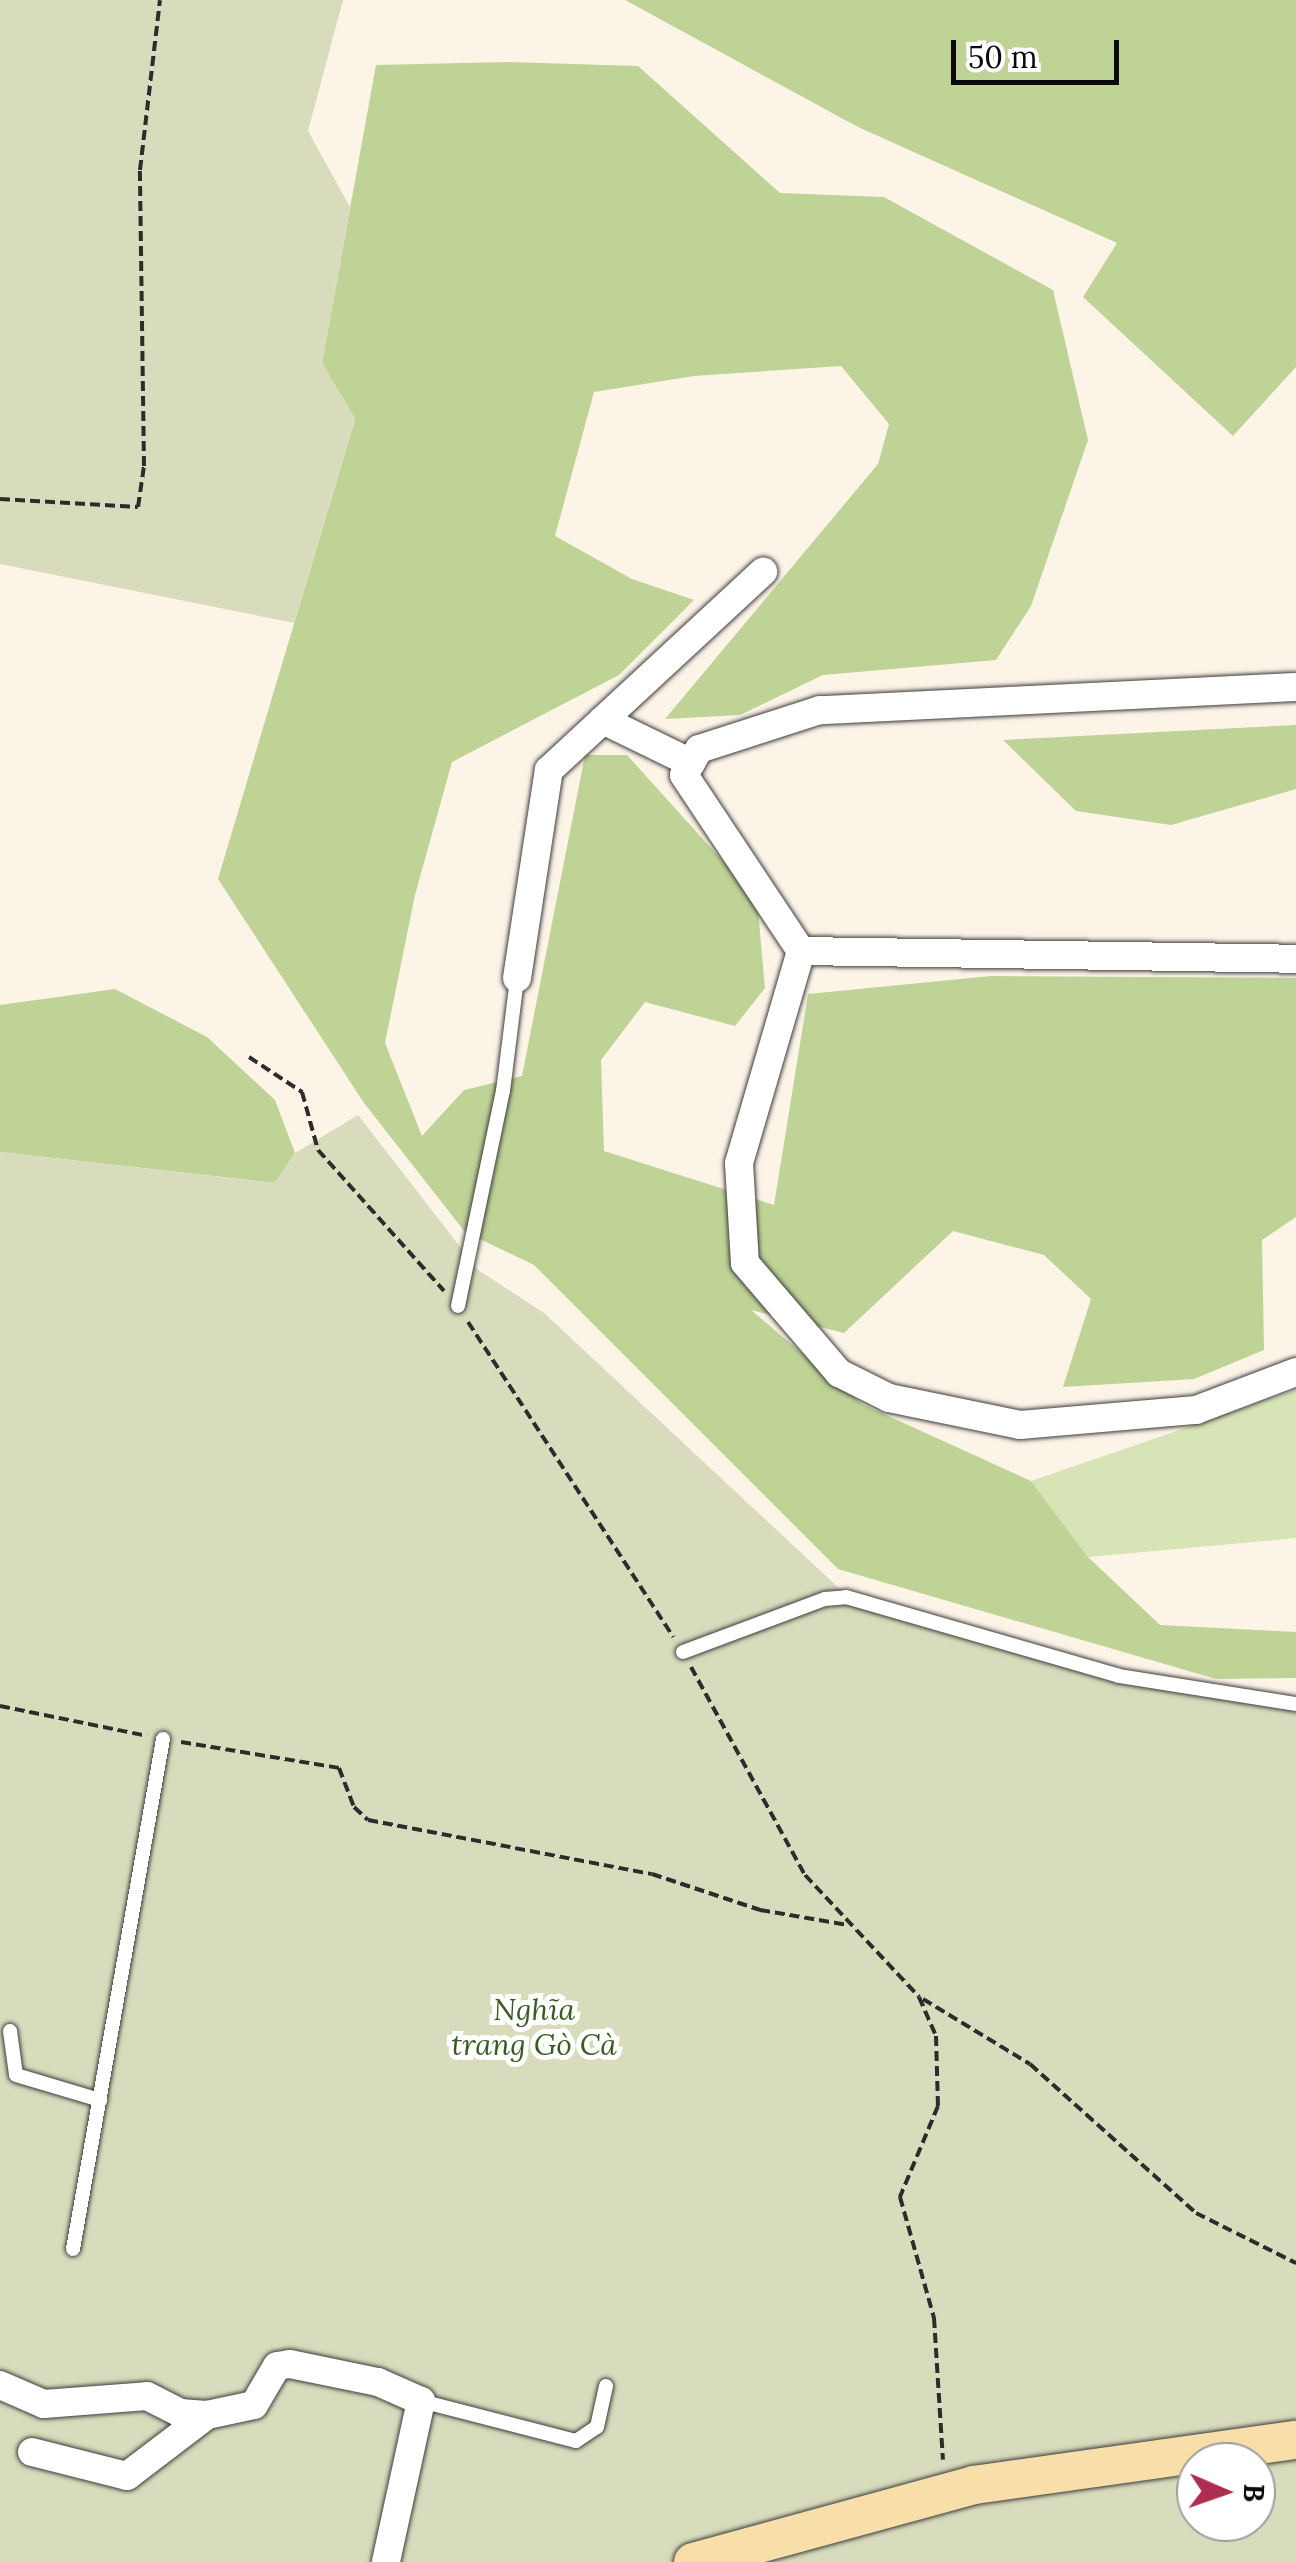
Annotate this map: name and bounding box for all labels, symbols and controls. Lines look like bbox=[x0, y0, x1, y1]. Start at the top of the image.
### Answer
scale bar bbox=[956, 20, 1124, 82]
text: 50 m bbox=[968, 38, 1038, 76]
park label: Nghĩa trang Gò Cà bbox=[451, 1991, 617, 2062]
north arrow bbox=[1176, 2442, 1276, 2542]
text: B bbox=[1236, 2483, 1272, 2503]

